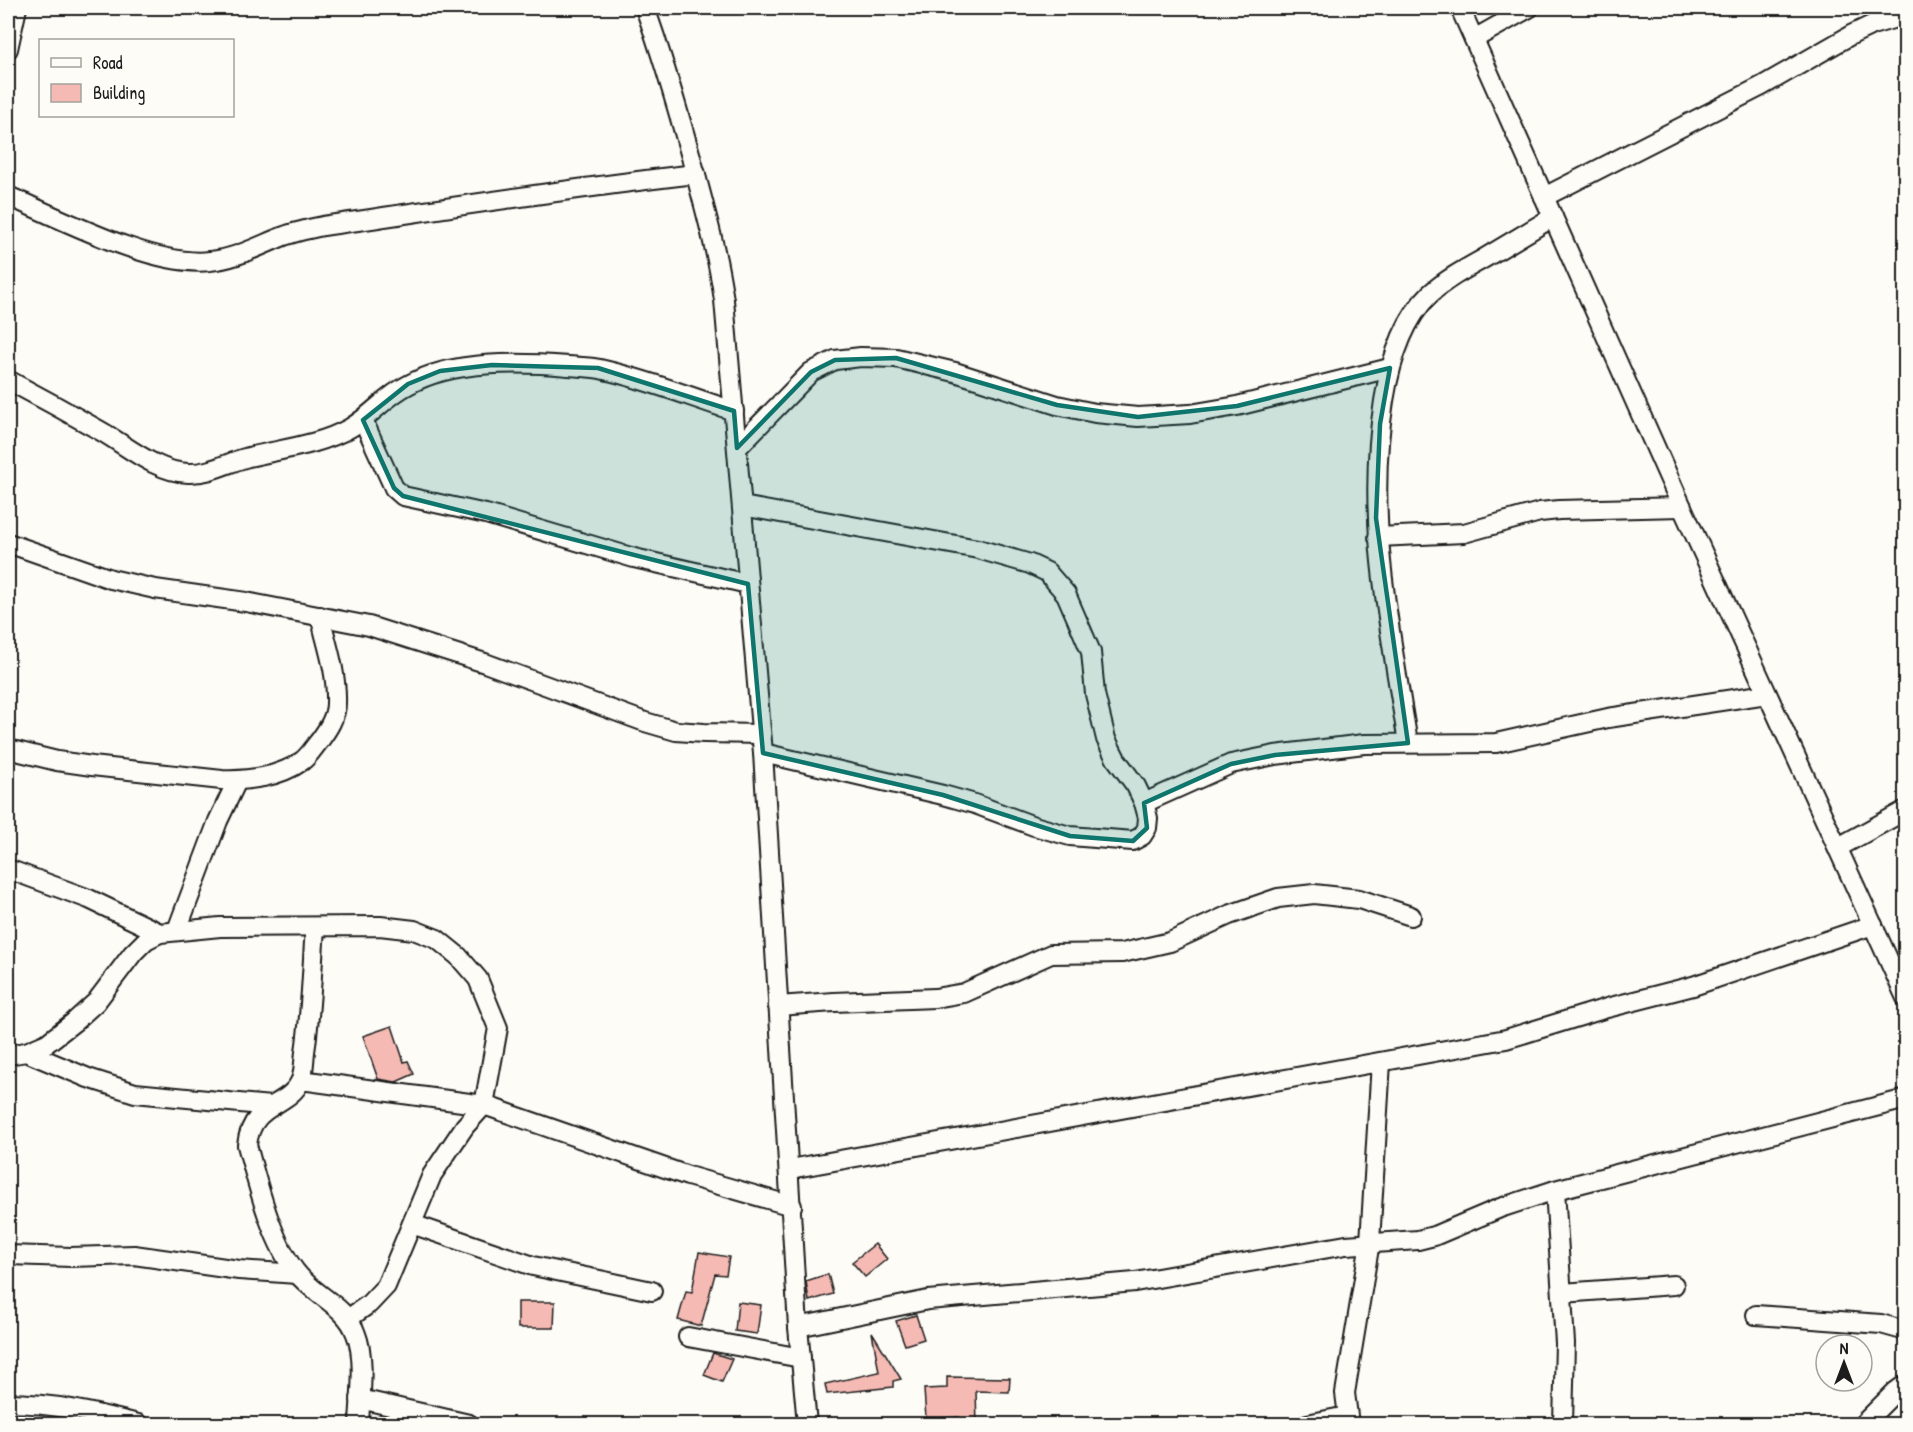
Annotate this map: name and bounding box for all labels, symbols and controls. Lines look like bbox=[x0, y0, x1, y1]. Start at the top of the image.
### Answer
legend bbox=[39, 39, 234, 117]
text: Road bbox=[93, 50, 123, 75]
text: Building bbox=[93, 80, 145, 105]
north arrow bbox=[1814, 1333, 1874, 1393]
text: N bbox=[1840, 1337, 1849, 1359]

